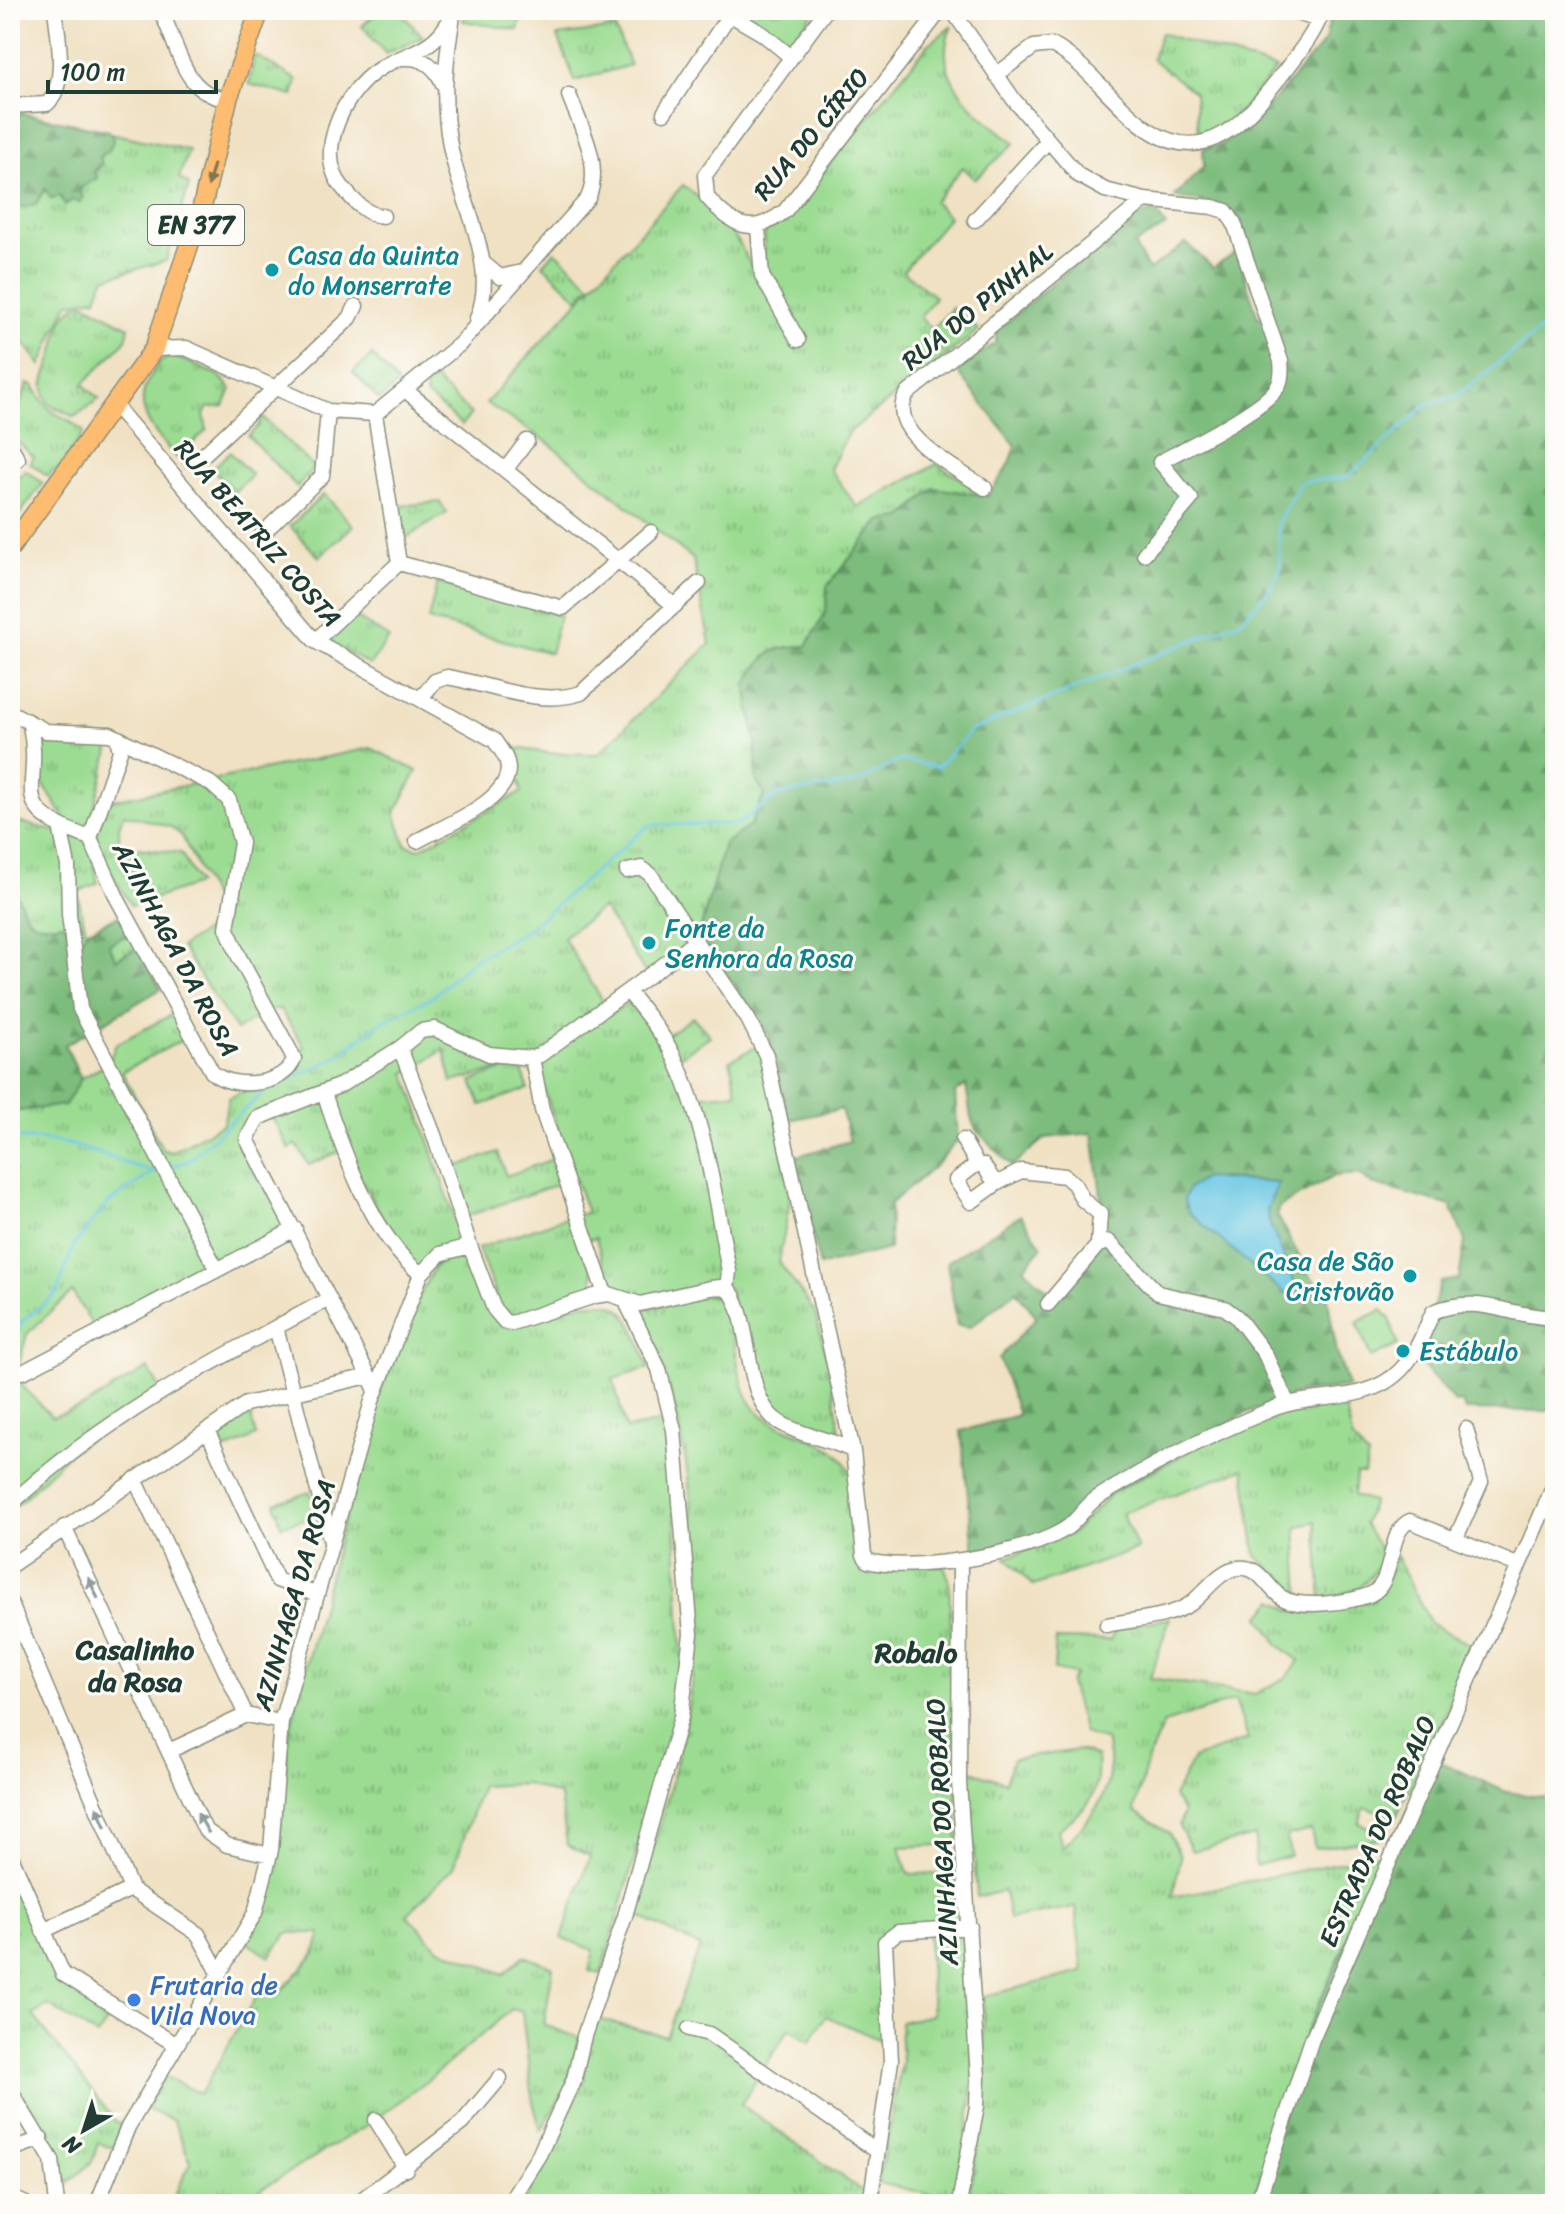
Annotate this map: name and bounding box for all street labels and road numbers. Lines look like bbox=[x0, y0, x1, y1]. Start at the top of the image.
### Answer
street label: RUA DO CÍRIO bbox=[741, 57, 881, 211]
road number: EN 377 bbox=[148, 205, 244, 245]
street label: RUA DO PINHAL bbox=[891, 230, 1063, 382]
street label: RUA BEATRIZ COSTA bbox=[162, 428, 354, 638]
street label: AZINHAGA DA ROSA bbox=[99, 832, 252, 1065]
street label: AZINHAGA DA ROSA bbox=[239, 1474, 349, 1717]
street label: AZINHAGA DO ROBALO bbox=[912, 1697, 972, 1968]
street label: ESTRADA DO ROBALO bbox=[1305, 1708, 1449, 1954]

